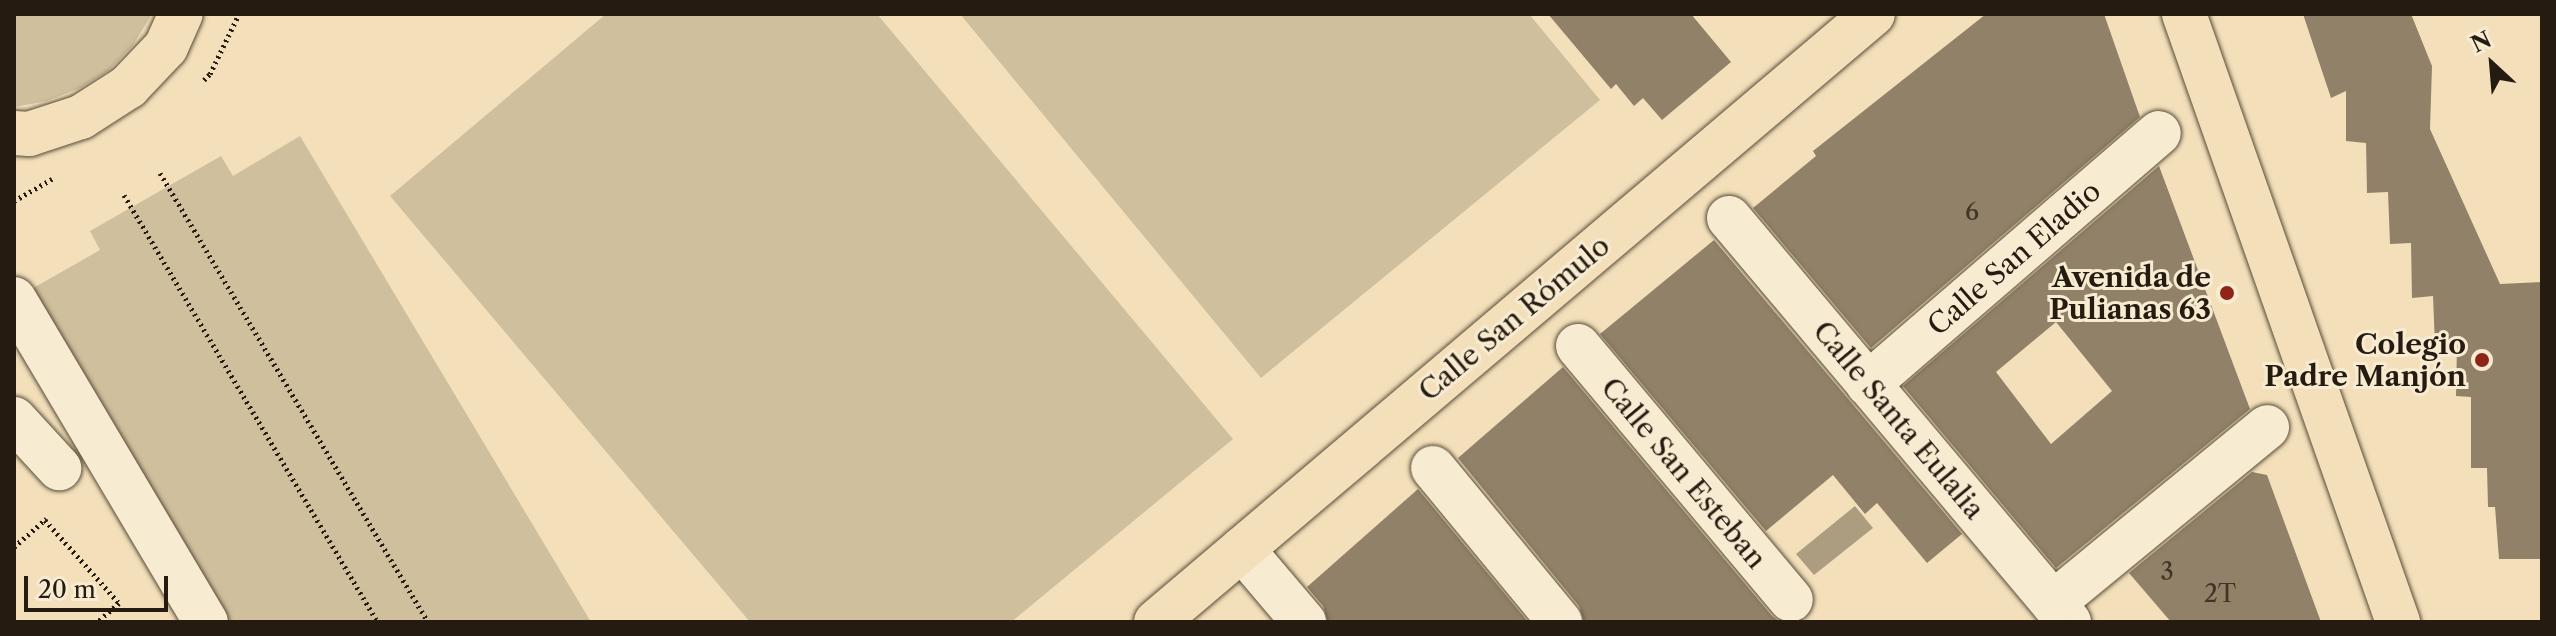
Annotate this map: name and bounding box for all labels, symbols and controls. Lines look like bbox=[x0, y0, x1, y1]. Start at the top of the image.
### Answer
north arrow bbox=[2452, 24, 2532, 104]
text: N bbox=[2467, 26, 2496, 58]
street label: Calle San Eladio bbox=[1921, 174, 2107, 342]
house number: 6 bbox=[1965, 198, 1979, 226]
street label: Calle San Rómulo bbox=[1412, 228, 1616, 408]
place label: Avenida de Pulianas 63 bbox=[2049, 260, 2211, 326]
marker: Avenida de Pulianas 63 bbox=[2218, 284, 2236, 302]
street label: Calle Santa Eulalia bbox=[1806, 314, 1992, 526]
place label: Colegio Padre Manjón bbox=[2264, 327, 2466, 393]
marker: Colegio Padre Manjón bbox=[2473, 351, 2491, 369]
street label: Calle San Esteban bbox=[1594, 371, 1774, 575]
house number: 3 bbox=[2160, 558, 2174, 586]
scale bar bbox=[28, 560, 172, 610]
text: 20 m bbox=[38, 575, 96, 604]
house number: 2T bbox=[2204, 580, 2236, 608]

